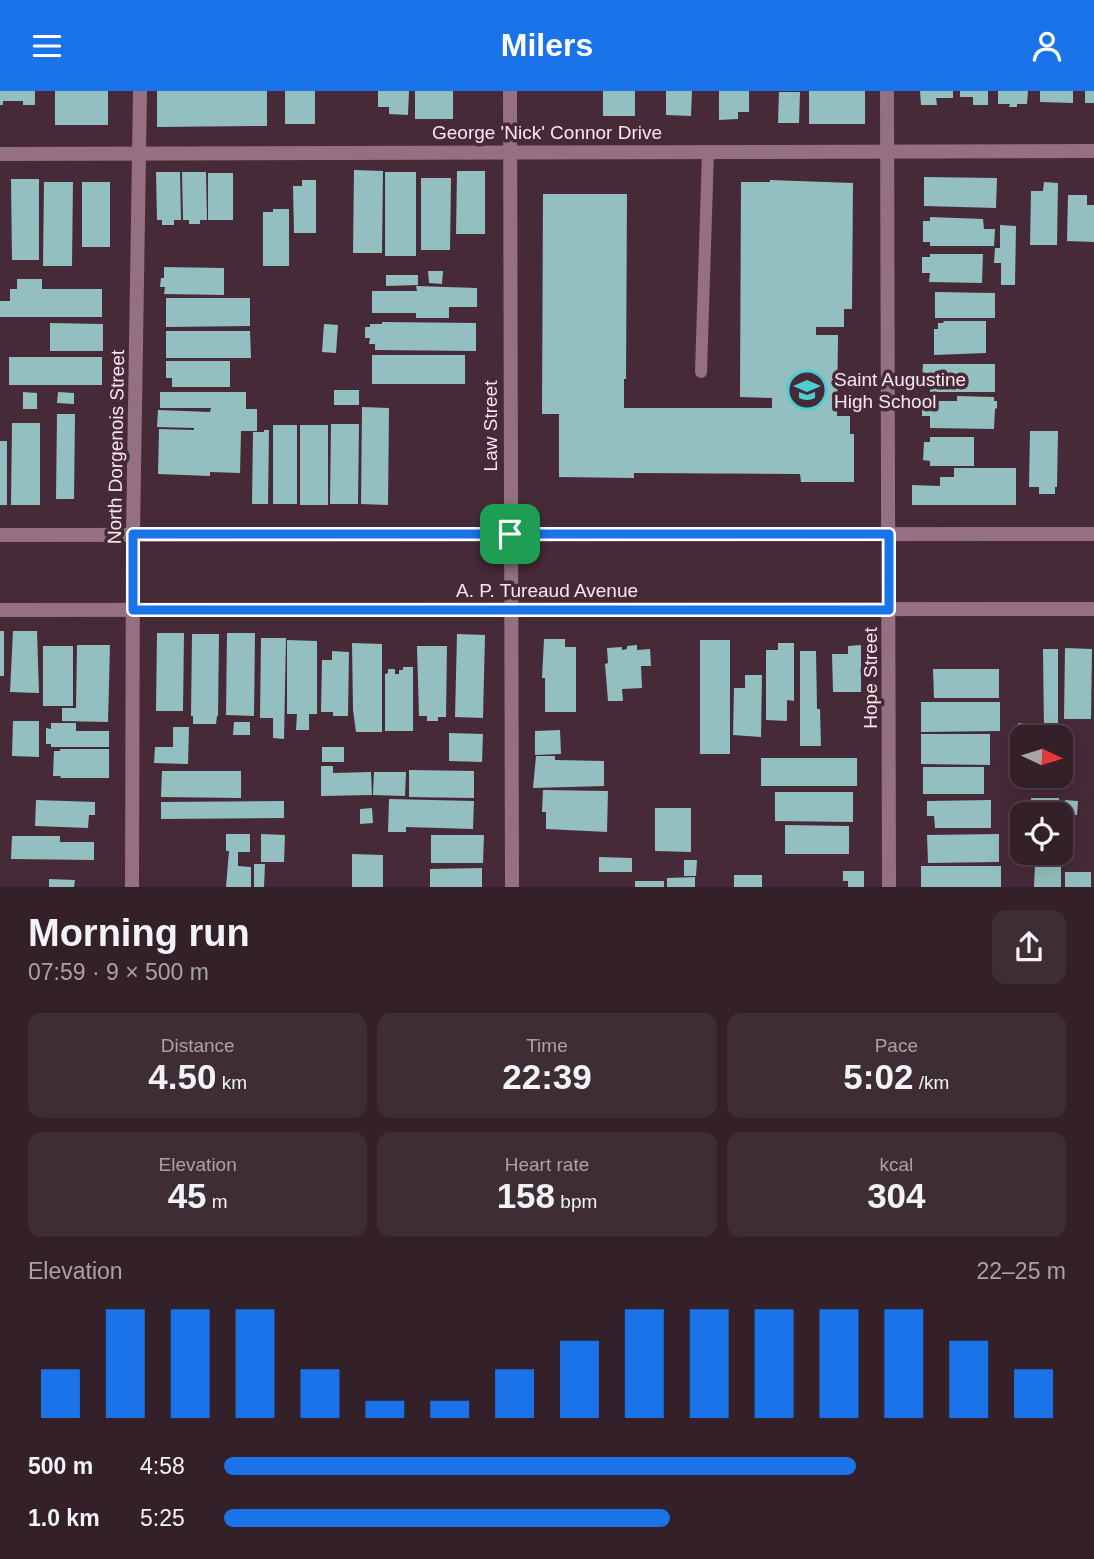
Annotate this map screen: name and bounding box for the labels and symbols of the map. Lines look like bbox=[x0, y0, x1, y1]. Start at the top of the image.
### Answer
street label: George 'Nick' Connor Drive bbox=[432, 122, 662, 143]
street label: North Dorgenois Street bbox=[104, 349, 128, 544]
school or university icon: Saint Augustine High School bbox=[786, 369, 828, 411]
place label: Saint Augustine High School bbox=[834, 369, 966, 412]
street label: Law Street bbox=[480, 380, 501, 471]
pin bbox=[480, 504, 540, 564]
street label: A. P. Tureaud Avenue bbox=[456, 580, 638, 601]
street label: Hope Street bbox=[860, 627, 881, 729]
north arrow bbox=[1010, 725, 1073, 787]

